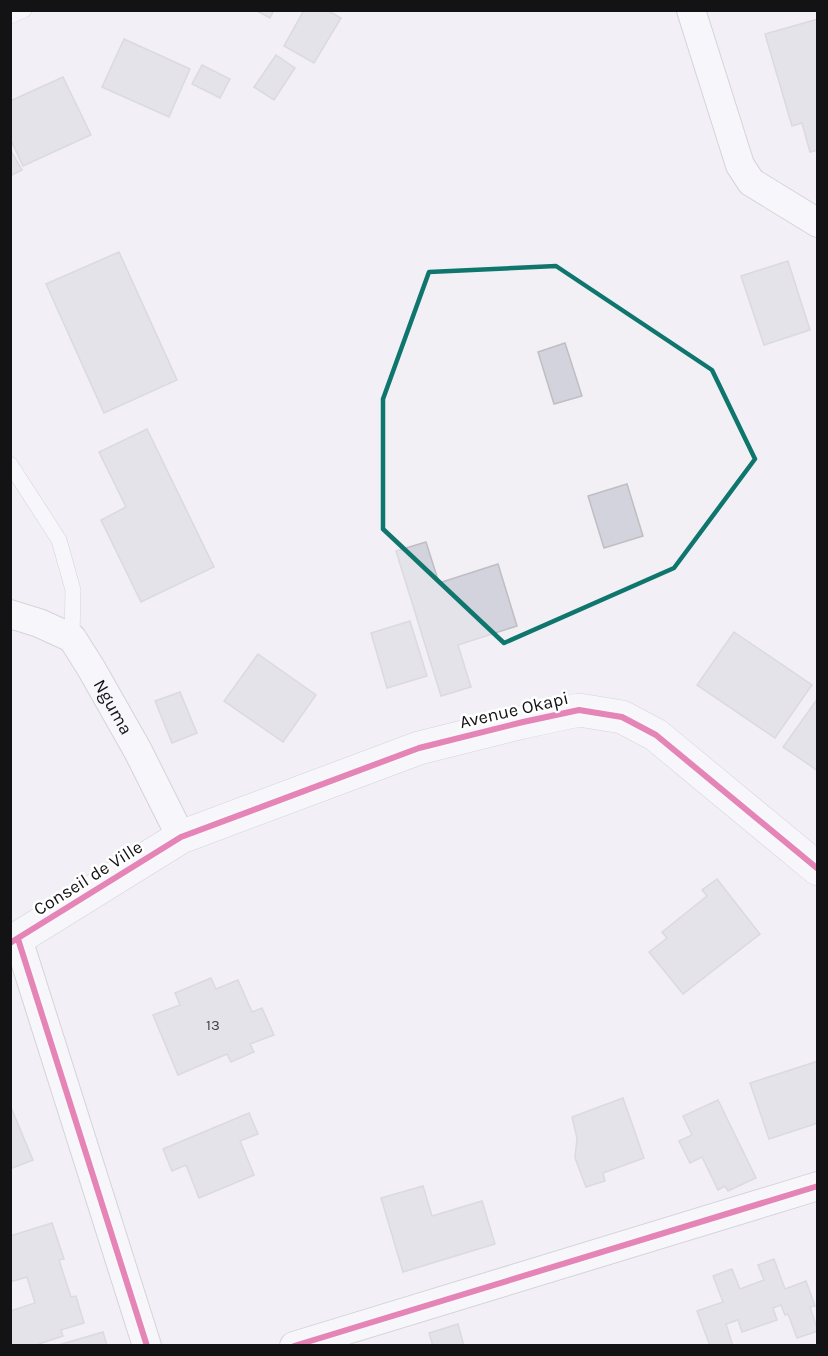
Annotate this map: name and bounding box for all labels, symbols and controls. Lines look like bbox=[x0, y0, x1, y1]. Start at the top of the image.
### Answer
street label: Nguma bbox=[89, 675, 138, 739]
street label: Avenue Okapi bbox=[457, 687, 571, 733]
street label: Conseil de Ville bbox=[30, 836, 146, 920]
house number: 13 bbox=[206, 1016, 220, 1034]

